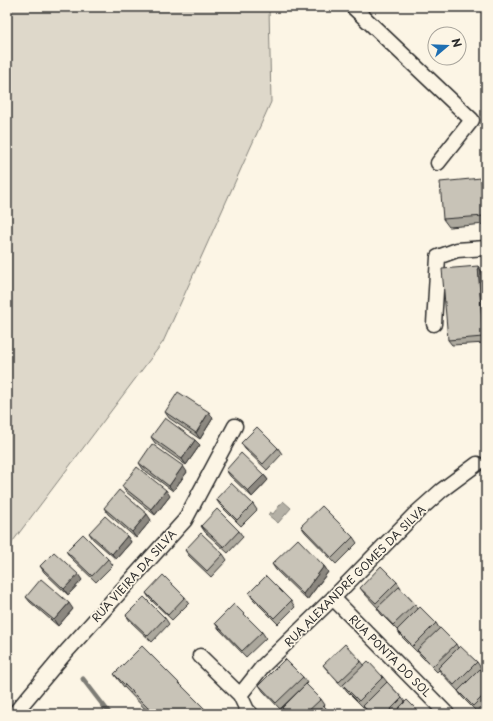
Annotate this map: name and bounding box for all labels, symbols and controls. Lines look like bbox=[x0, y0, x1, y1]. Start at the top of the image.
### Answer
north arrow bbox=[427, 26, 467, 66]
text: N bbox=[447, 36, 466, 50]
street label: RUA ALEXANDRE GOMES DA SILVA bbox=[280, 501, 429, 650]
street label: RUA VIEIRA DA SILVA bbox=[87, 526, 180, 626]
street label: RUA PONTA DO SOL bbox=[345, 611, 436, 701]

